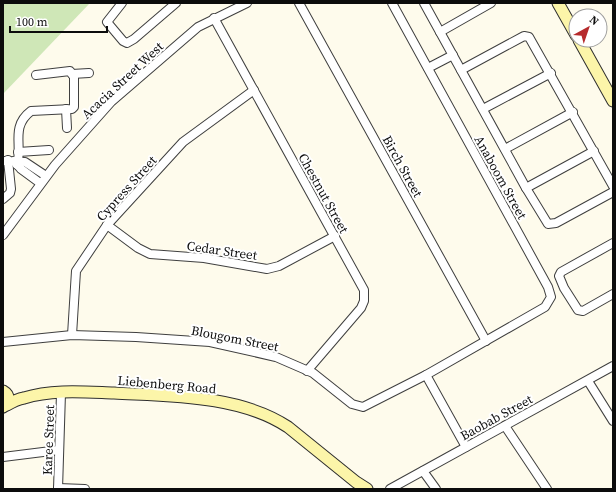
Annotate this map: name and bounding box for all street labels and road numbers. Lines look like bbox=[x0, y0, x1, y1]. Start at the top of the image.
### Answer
street label: Acacia Street West bbox=[78, 38, 167, 123]
street label: Birch Street bbox=[379, 132, 427, 201]
street label: Anaboom Street bbox=[471, 132, 531, 223]
street label: Chestnut Street bbox=[295, 150, 353, 237]
street label: Cypress Street bbox=[93, 151, 161, 225]
street label: Cedar Street bbox=[186, 237, 259, 264]
street label: Blougom Street bbox=[190, 322, 281, 355]
street label: Liebenberg Road bbox=[117, 372, 218, 397]
street label: Baobab Street bbox=[457, 390, 536, 444]
street label: Karee Street bbox=[39, 404, 58, 475]

